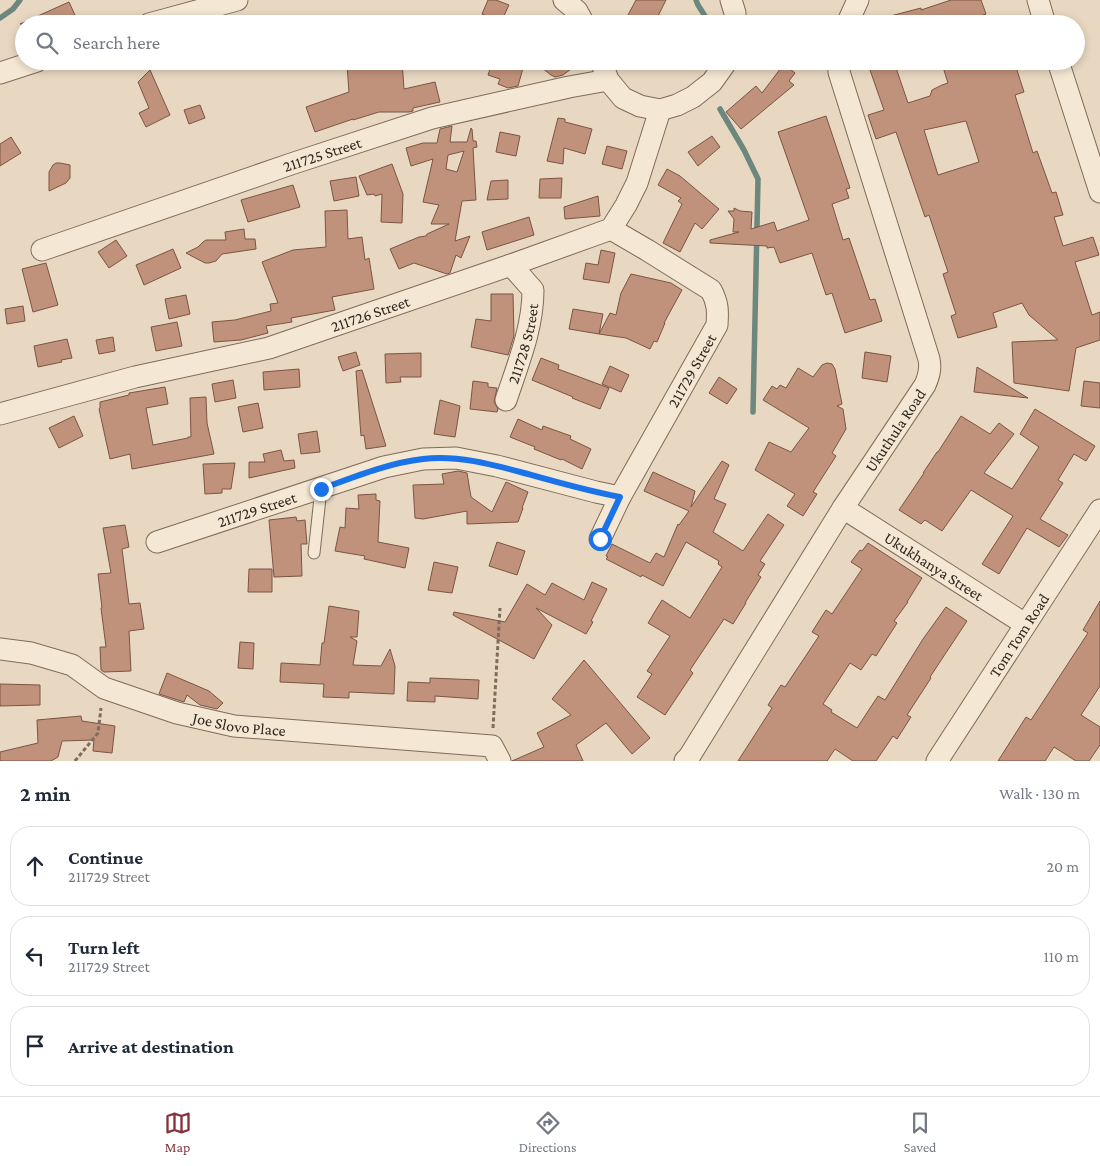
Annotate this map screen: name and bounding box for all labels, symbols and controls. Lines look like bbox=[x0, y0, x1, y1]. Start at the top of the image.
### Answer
search box bbox=[15, 15, 1085, 70]
icon: search bbox=[33, 29, 61, 57]
text: Search here bbox=[73, 32, 160, 53]
street label: 211725 Street bbox=[281, 133, 364, 175]
street label: 211726 Street bbox=[329, 292, 412, 335]
street label: 211728 Street bbox=[504, 302, 541, 386]
street label: 211729 Street bbox=[664, 330, 719, 410]
street label: Ukuthula Road bbox=[861, 385, 929, 475]
route end bbox=[310, 478, 333, 501]
street label: 211729 Street bbox=[215, 488, 299, 530]
route start bbox=[589, 528, 612, 551]
street label: Ukukhanya Street bbox=[882, 528, 987, 604]
street label: Tom Tom Road bbox=[985, 590, 1052, 680]
street label: Joe Slovo Place bbox=[189, 708, 286, 738]
text: 2 min bbox=[20, 782, 71, 806]
text: Walk · 130 m bbox=[999, 785, 1080, 802]
text: Continue bbox=[68, 847, 143, 868]
icon: ahead bbox=[21, 852, 49, 880]
text: 20 m bbox=[1046, 858, 1079, 875]
text: 211729 Street bbox=[68, 868, 150, 885]
text: Turn left bbox=[68, 937, 140, 958]
icon: left bbox=[21, 942, 49, 970]
text: 110 m bbox=[1043, 948, 1079, 965]
text: 211729 Street bbox=[68, 958, 150, 975]
icon: arrive bbox=[21, 1032, 49, 1060]
text: Arrive at destination bbox=[68, 1036, 234, 1057]
tab: Map bbox=[164, 1109, 192, 1155]
tab: Directions bbox=[519, 1109, 577, 1155]
tab: Saved bbox=[904, 1109, 936, 1155]

